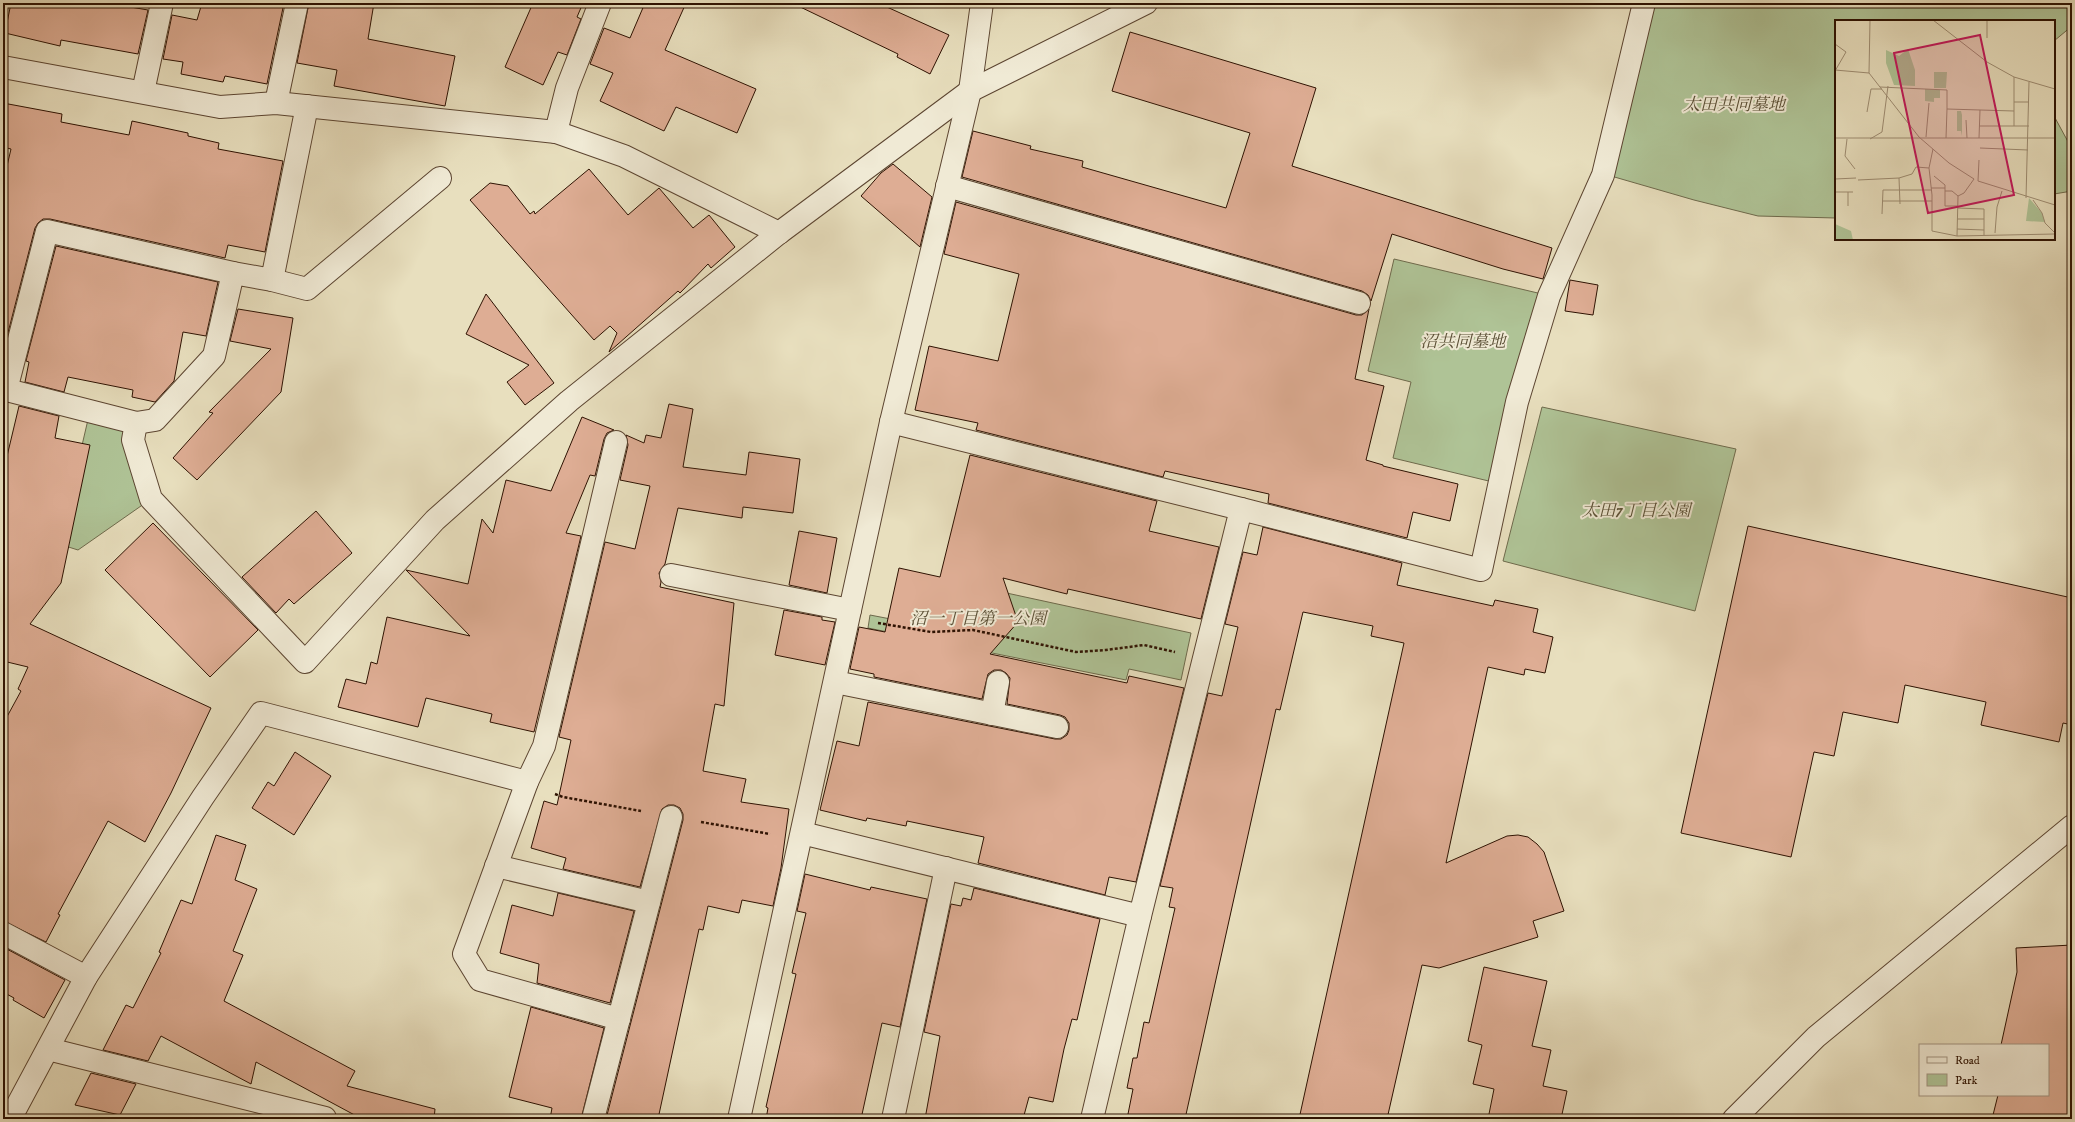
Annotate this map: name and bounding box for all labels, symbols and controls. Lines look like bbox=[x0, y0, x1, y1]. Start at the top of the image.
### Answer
inset map bbox=[1835, 20, 2055, 240]
park label: 太田共同墓地 bbox=[1683, 94, 1787, 116]
park label: 沼共同墓地 bbox=[1421, 331, 1507, 353]
park label: 太田7丁目公園 bbox=[1581, 500, 1694, 522]
park label: 沼一丁目第一公園 bbox=[910, 608, 1049, 630]
legend bbox=[1919, 1044, 2049, 1096]
text: Road bbox=[1955, 1053, 1980, 1068]
text: Park bbox=[1955, 1073, 1977, 1088]

